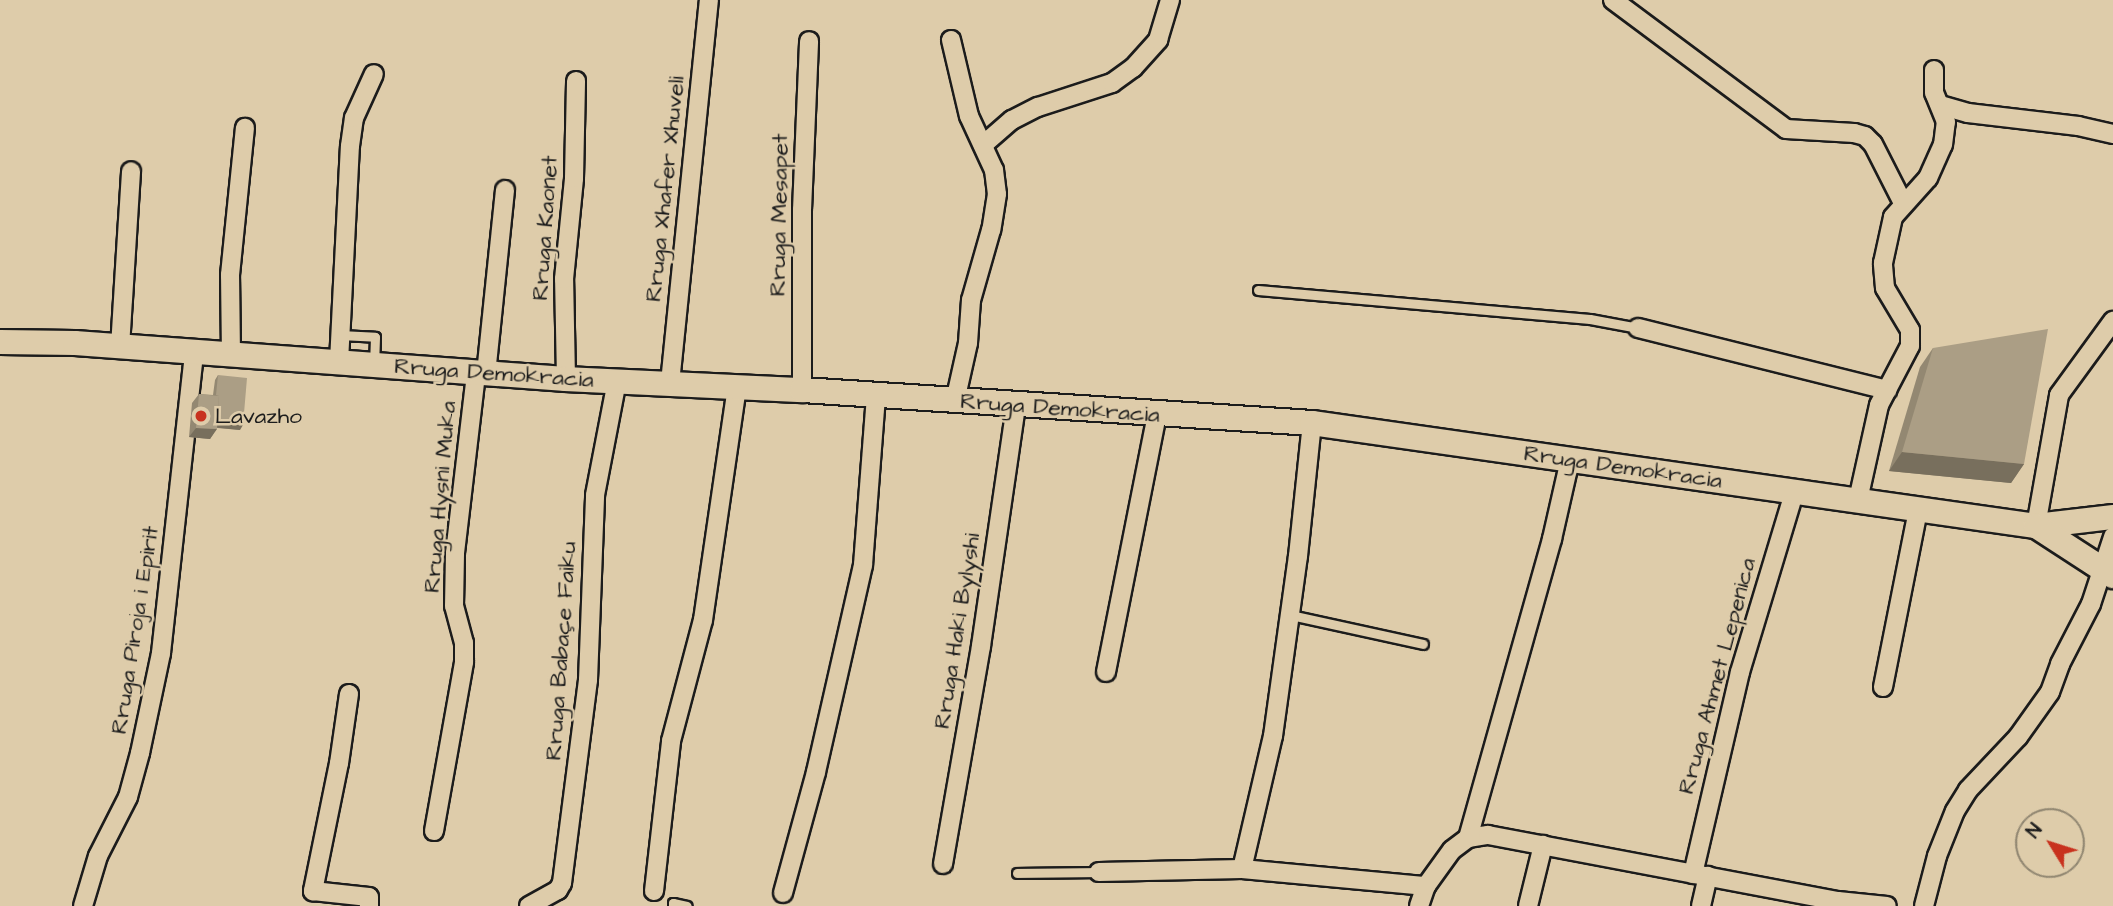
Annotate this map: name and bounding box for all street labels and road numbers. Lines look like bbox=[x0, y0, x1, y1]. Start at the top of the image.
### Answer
street label: Rruga Xhafer Xhuveli bbox=[639, 75, 691, 303]
street label: Rruga Mesapet bbox=[764, 133, 794, 297]
street label: Rruga Kaonet bbox=[526, 155, 564, 301]
street label: Rruga Demokracia bbox=[393, 352, 595, 394]
street label: Rruga Demokracia bbox=[959, 387, 1161, 429]
street label: Rruga Hysni Muka bbox=[418, 400, 462, 594]
street label: Rruga Demokracia bbox=[1522, 439, 1724, 495]
street label: Rruga Piroja i Epirit bbox=[105, 524, 165, 736]
street label: Rruga Haki Bylyshi bbox=[928, 531, 986, 731]
street label: Rruga Babaçe Faiku bbox=[540, 541, 582, 761]
street label: Rruga Ahmet Lepenica bbox=[1672, 555, 1762, 797]

